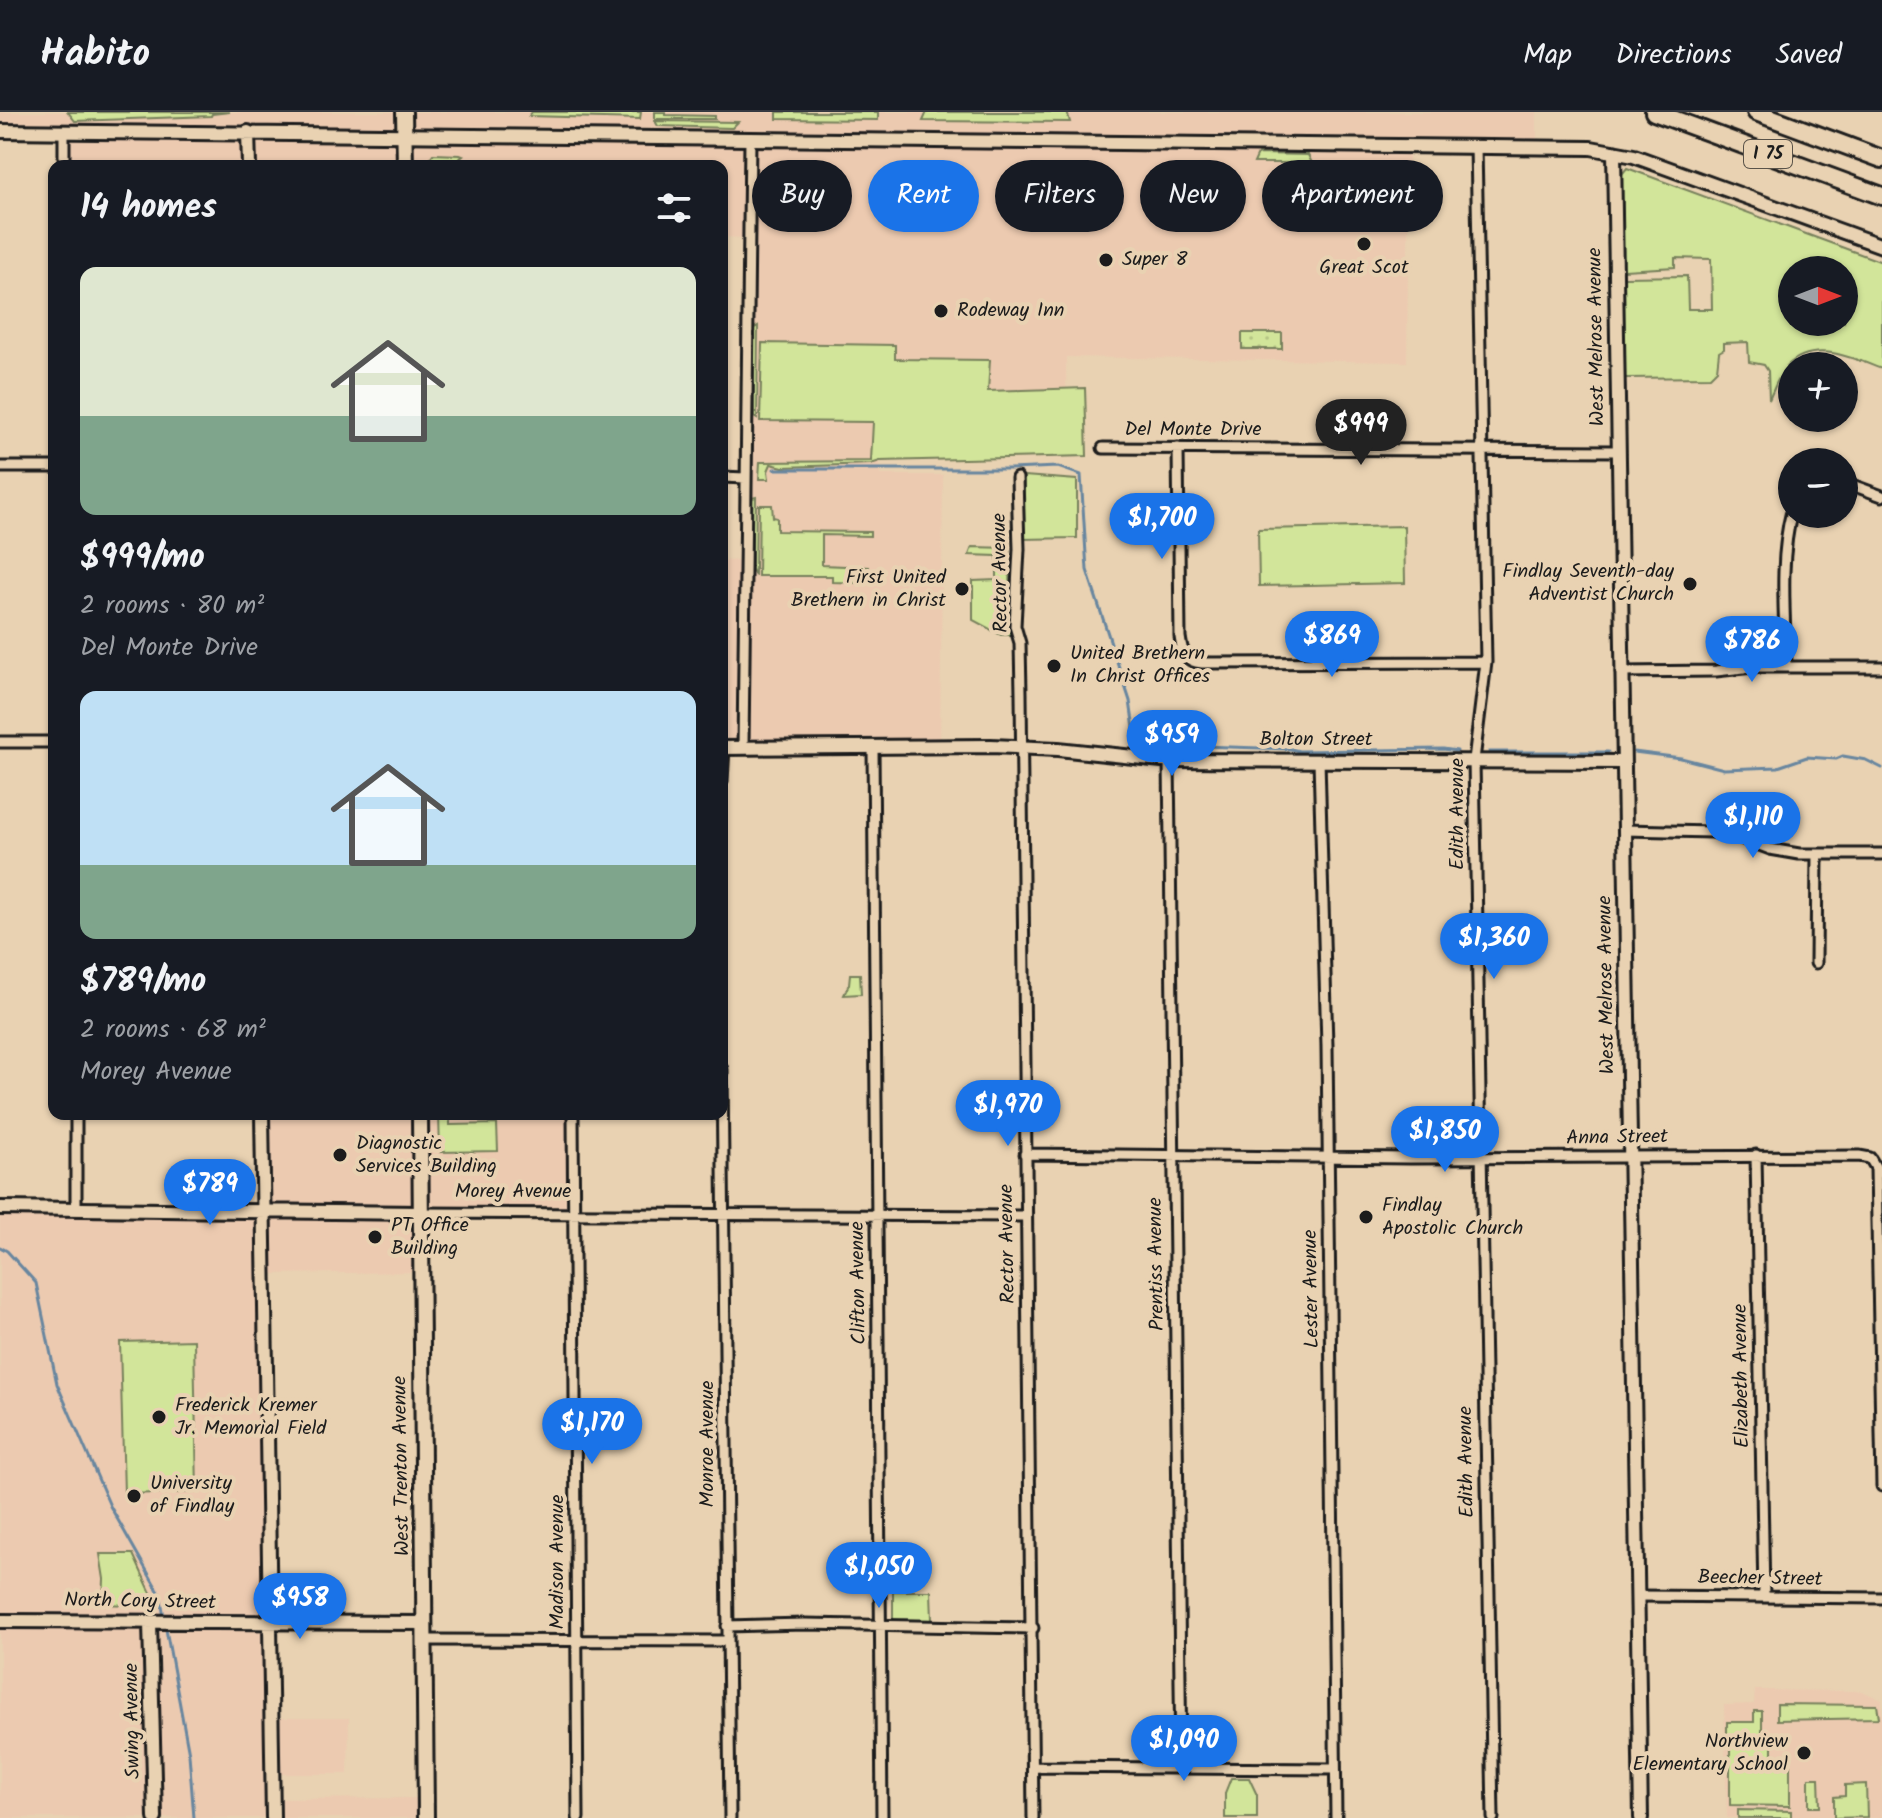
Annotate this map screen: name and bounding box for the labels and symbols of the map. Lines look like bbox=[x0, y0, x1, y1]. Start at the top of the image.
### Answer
road number: I 75 bbox=[1744, 140, 1792, 168]
marker: Great Scot bbox=[1355, 235, 1373, 253]
place label: Super 8 bbox=[1122, 244, 1188, 276]
street label: West Melrose Avenue bbox=[1579, 247, 1615, 427]
marker: Super 8 bbox=[1097, 251, 1115, 269]
place label: Great Scot bbox=[1319, 252, 1409, 284]
north arrow bbox=[1778, 256, 1858, 336]
place label: Rodeway Inn bbox=[957, 295, 1064, 327]
marker: Rodeway Inn bbox=[932, 302, 950, 320]
pin: $999 bbox=[1314, 399, 1408, 467]
street label: Del Monte Drive bbox=[1125, 414, 1261, 446]
pin: $1,700 bbox=[1097, 493, 1227, 561]
street label: Rector Avenue bbox=[984, 513, 1018, 633]
place label: Findlay Seventh-day Adventist Church bbox=[1502, 556, 1675, 611]
place label: First United Brethern in Christ bbox=[791, 562, 947, 617]
marker: Findlay Seventh-day Adventist Church bbox=[1681, 575, 1699, 593]
marker: First United Brethern in Christ bbox=[953, 580, 971, 598]
pin: $869 bbox=[1285, 611, 1379, 679]
pin: $786 bbox=[1705, 616, 1799, 684]
place label: United Brethern In Christ Offices bbox=[1070, 638, 1210, 693]
marker: United Brethern In Christ Offices bbox=[1045, 657, 1063, 675]
pin: $959 bbox=[1125, 710, 1219, 778]
street label: Bolton Street bbox=[1260, 724, 1373, 756]
street label: Edith Avenue bbox=[1442, 758, 1474, 870]
pin: $1,110 bbox=[1688, 792, 1818, 860]
street label: West Melrose Avenue bbox=[1589, 895, 1625, 1075]
pin: $1,360 bbox=[1429, 913, 1559, 981]
pin: $1,970 bbox=[943, 1080, 1073, 1148]
pin: $1,850 bbox=[1380, 1106, 1510, 1174]
street label: Anna Street bbox=[1566, 1121, 1668, 1155]
place label: Diagnostic Services Building bbox=[356, 1128, 497, 1183]
marker: Diagnostic Services Building bbox=[331, 1146, 349, 1164]
pin: $789 bbox=[163, 1159, 257, 1227]
street label: Morey Avenue bbox=[455, 1176, 571, 1208]
street label: Rector Avenue bbox=[991, 1184, 1025, 1304]
place label: Findlay Apostolic Church bbox=[1382, 1190, 1523, 1245]
street label: Prentiss Avenue bbox=[1140, 1197, 1174, 1331]
marker: Findlay Apostolic Church bbox=[1357, 1208, 1375, 1226]
place label: PT Office Building bbox=[391, 1210, 469, 1265]
street label: Clifton Avenue bbox=[842, 1221, 876, 1345]
marker: PT Office Building bbox=[366, 1228, 384, 1246]
street label: Lester Avenue bbox=[1295, 1229, 1329, 1349]
street label: Elizabeth Avenue bbox=[1725, 1304, 1759, 1448]
street label: West Trenton Avenue bbox=[384, 1376, 420, 1556]
street label: Monroe Avenue bbox=[692, 1380, 724, 1508]
place label: Frederick Kremer Jr. Memorial Field bbox=[175, 1390, 327, 1445]
pin: $1,170 bbox=[527, 1398, 657, 1466]
street label: Edith Avenue bbox=[1450, 1406, 1484, 1518]
marker: Frederick Kremer Jr. Memorial Field bbox=[150, 1408, 168, 1426]
place label: University of Findlay bbox=[150, 1468, 235, 1523]
marker: University of Findlay bbox=[125, 1487, 143, 1505]
street label: Madison Avenue bbox=[542, 1494, 574, 1630]
pin: $1,050 bbox=[814, 1542, 944, 1610]
street label: Beecher Street bbox=[1697, 1562, 1823, 1596]
pin: $958 bbox=[253, 1573, 347, 1641]
street label: North Cory Street bbox=[64, 1585, 216, 1619]
street label: Swing Avenue bbox=[116, 1663, 150, 1779]
pin: $1,090 bbox=[1119, 1715, 1249, 1783]
place label: Northview Elementary School bbox=[1632, 1726, 1789, 1781]
marker: Northview Elementary School bbox=[1795, 1744, 1813, 1762]

